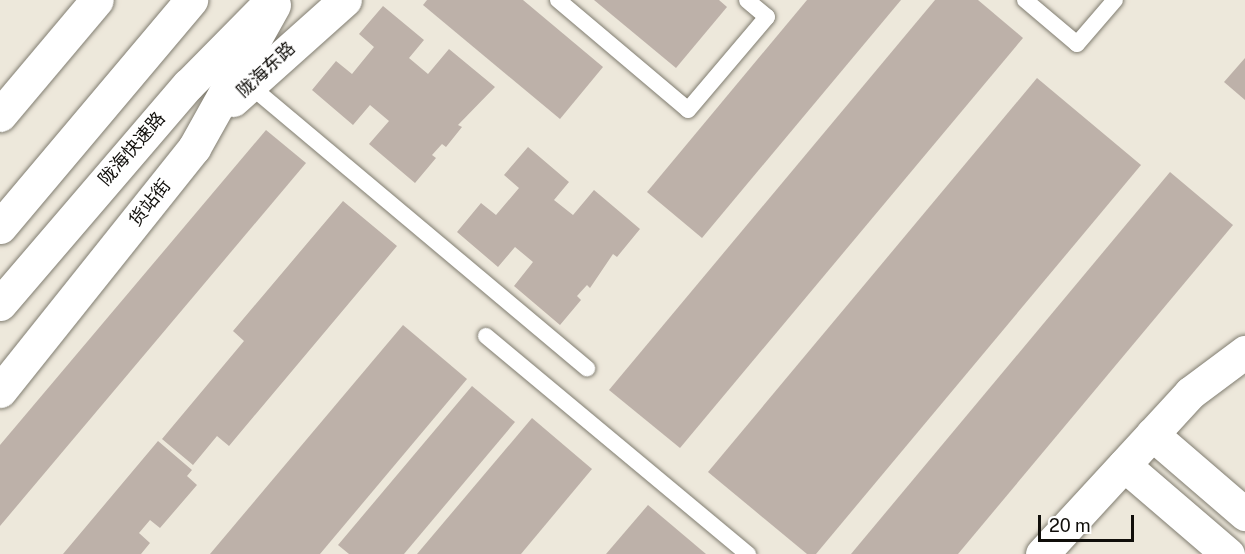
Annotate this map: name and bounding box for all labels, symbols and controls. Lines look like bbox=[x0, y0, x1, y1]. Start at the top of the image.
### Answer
street label: 陇海东路 bbox=[232, 38, 300, 102]
street label: 陇海快速路 bbox=[94, 108, 170, 190]
street label: 货站街 bbox=[125, 175, 175, 231]
scale bar bbox=[1041, 503, 1137, 541]
text: 20 m bbox=[1049, 515, 1091, 536]

